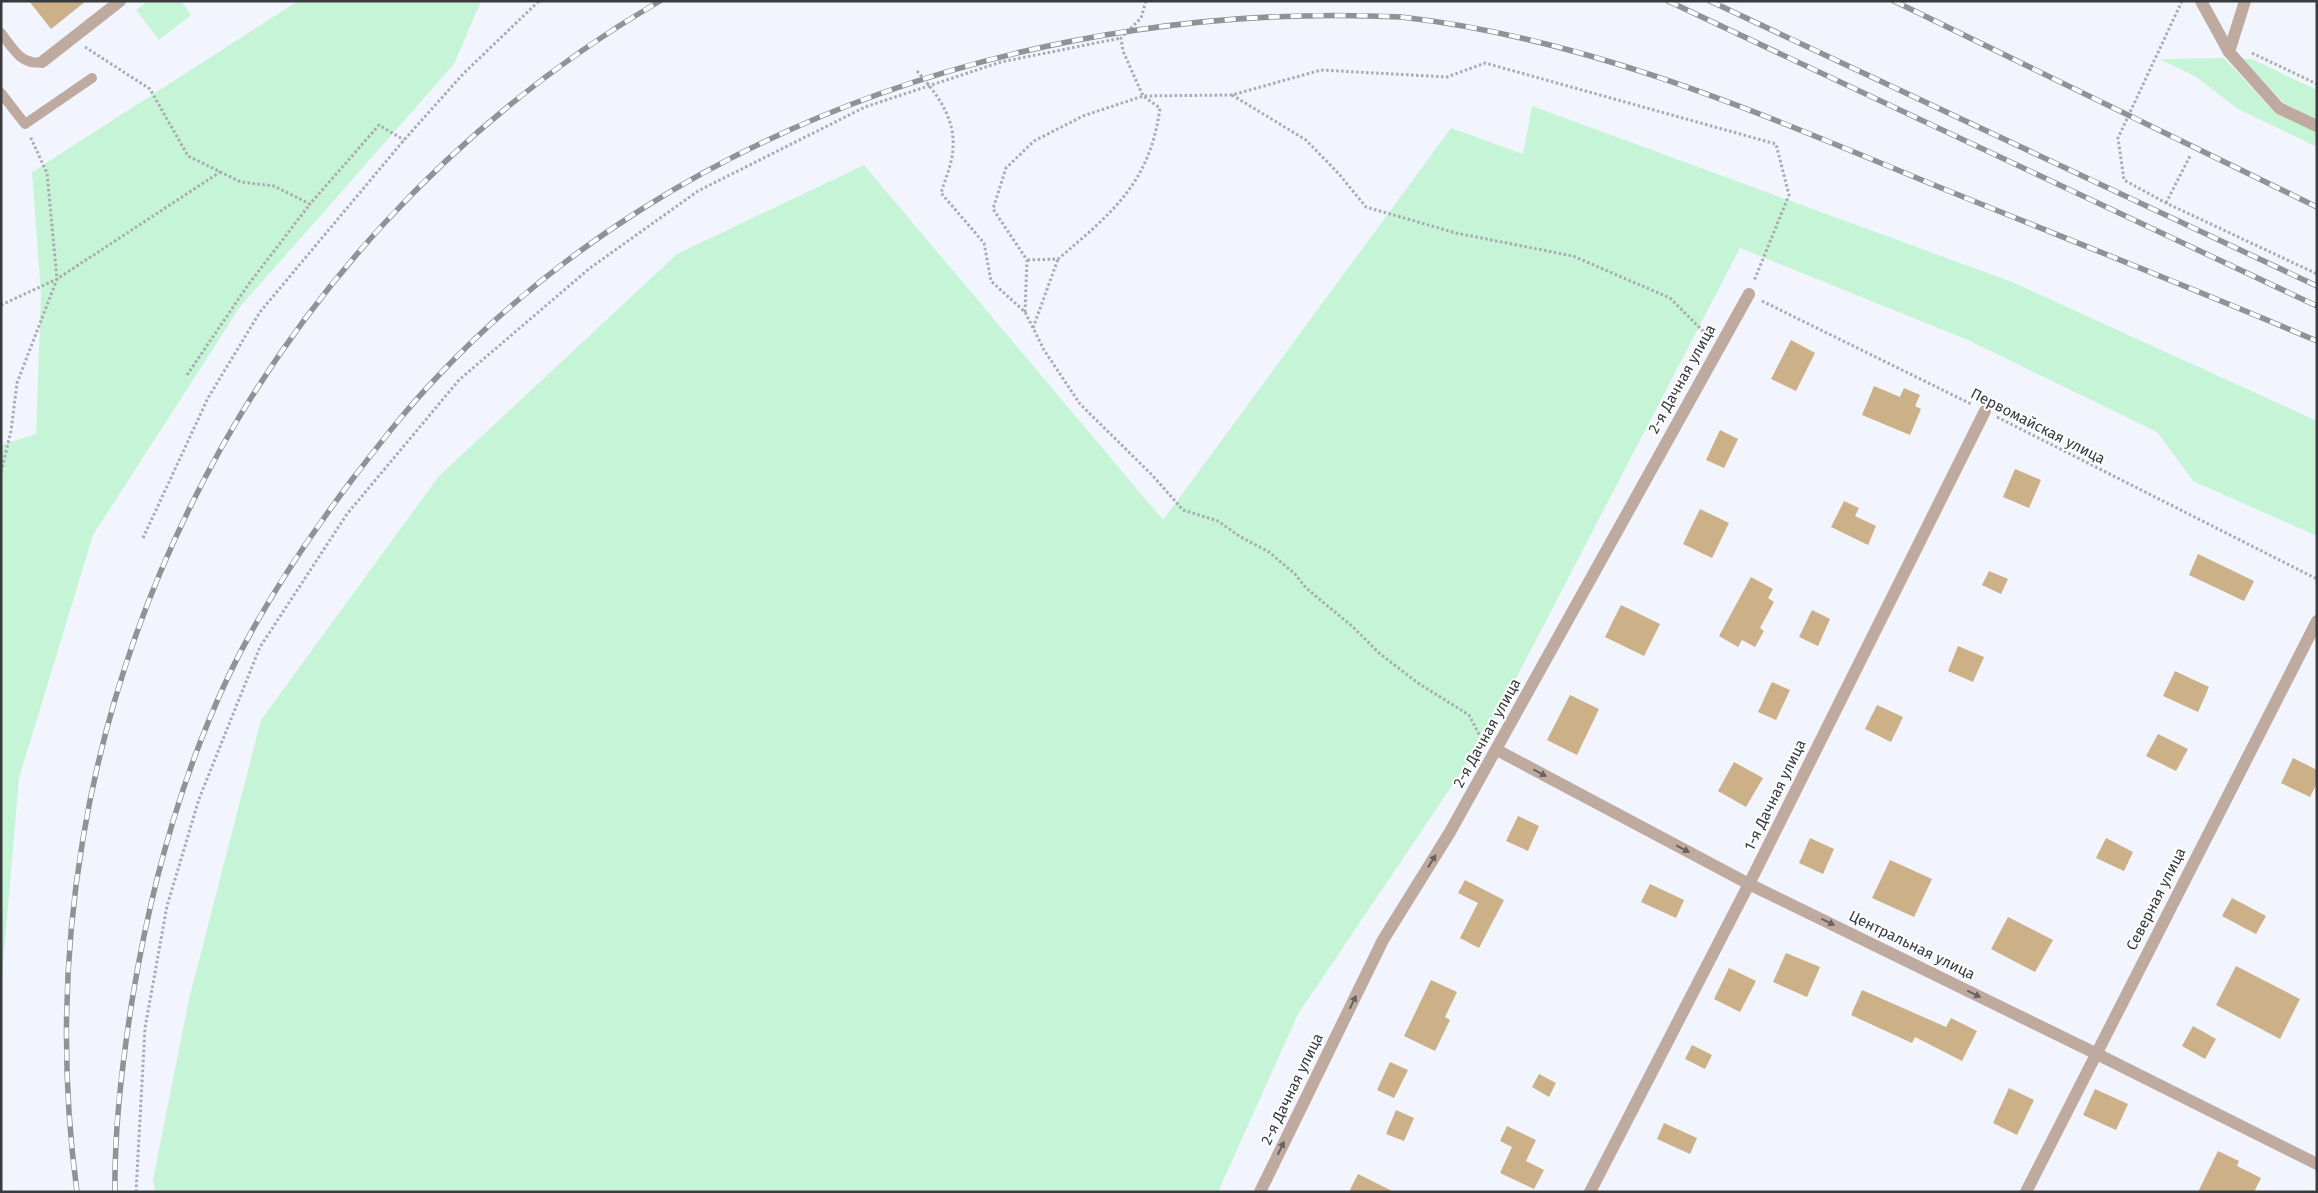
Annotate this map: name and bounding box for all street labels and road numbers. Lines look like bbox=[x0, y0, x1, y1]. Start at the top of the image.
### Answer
street label: 2-я Дачная улица bbox=[1645, 321, 1719, 437]
street label: Первомайская улица bbox=[1968, 384, 2108, 468]
street label: 2-я Дачная улица bbox=[1450, 675, 1524, 791]
street label: 1-я Дачная улица bbox=[1740, 737, 1810, 853]
street label: Северная улица bbox=[2122, 845, 2190, 953]
street label: Центральная улица bbox=[1846, 907, 1978, 983]
street label: 2-я Дачная улица bbox=[1257, 1030, 1327, 1148]

